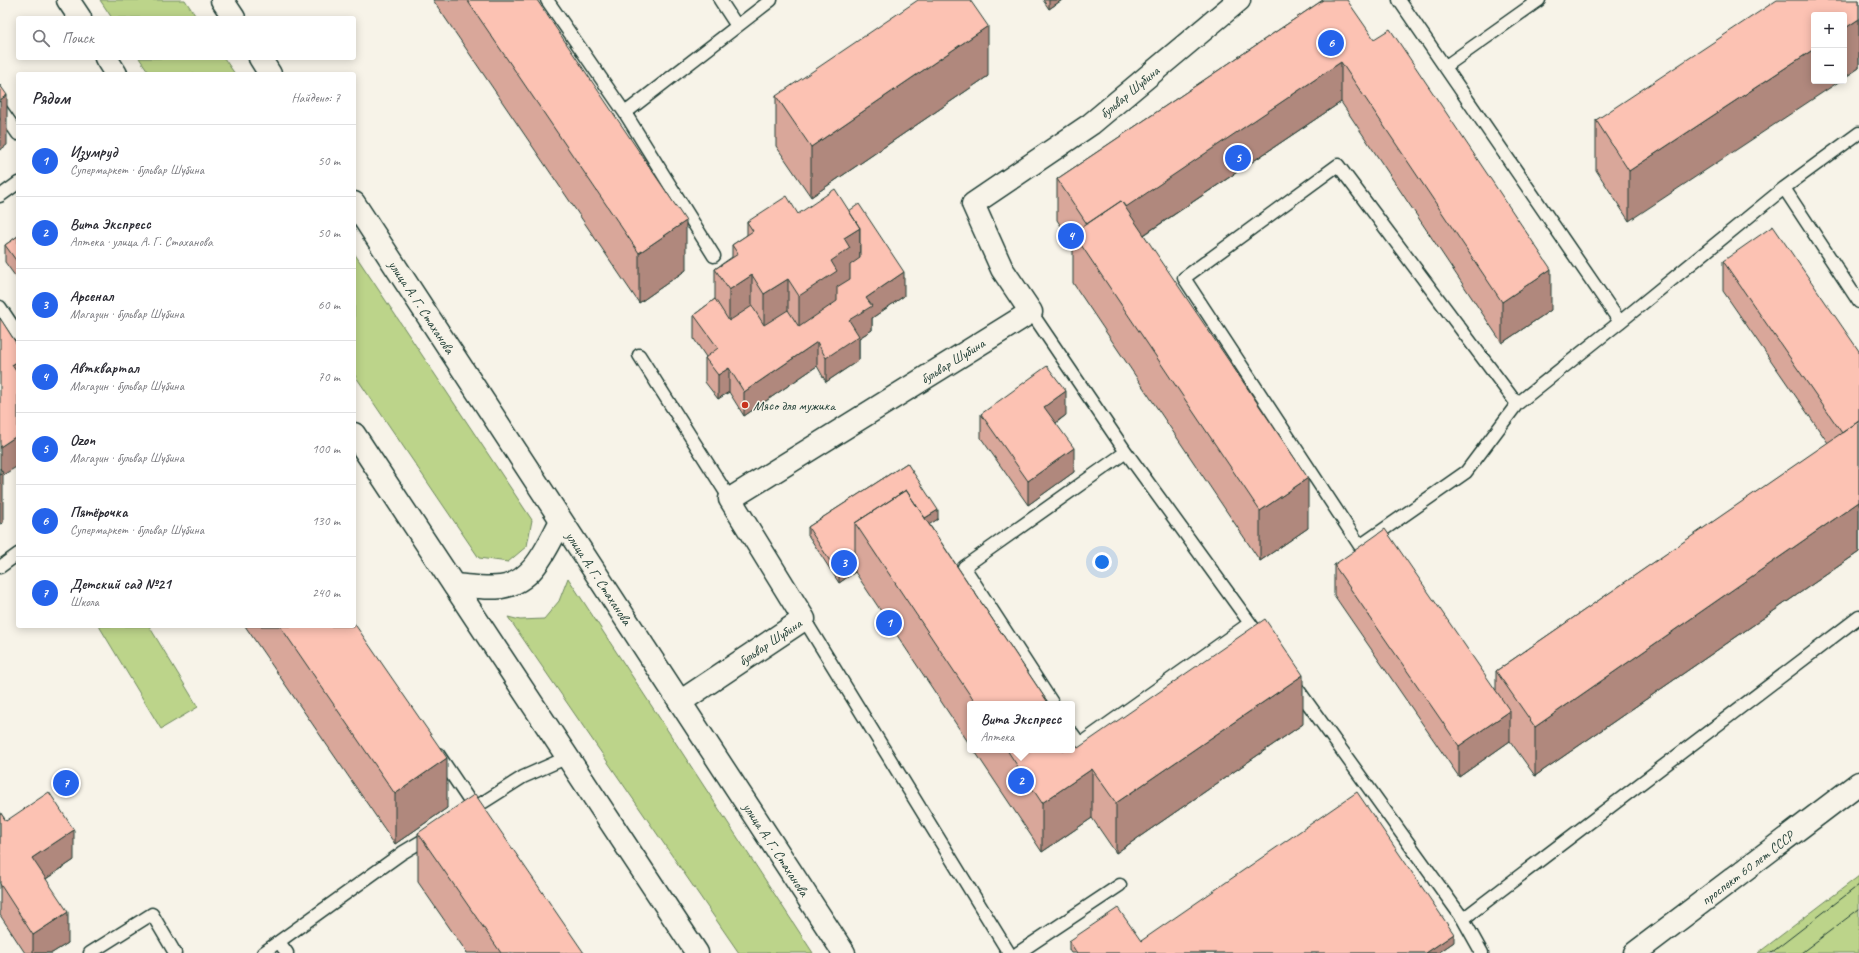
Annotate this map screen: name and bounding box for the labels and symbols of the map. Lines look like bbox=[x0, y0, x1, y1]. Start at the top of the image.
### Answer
pin: 6 bbox=[1318, 28, 1344, 58]
street label: бульвар Шубина bbox=[1096, 61, 1163, 122]
pin: 5 bbox=[1225, 143, 1251, 173]
pin: 4 bbox=[1058, 221, 1084, 251]
street label: улица А. Г. Стаханова bbox=[385, 256, 459, 357]
street label: бульвар Шубина bbox=[917, 334, 989, 387]
place label: Мясо для мужика bbox=[753, 397, 836, 414]
marker: Мясо для мужика bbox=[740, 400, 750, 410]
street label: улица А. Г. Стаханова bbox=[562, 527, 636, 629]
pin: 3 bbox=[831, 548, 857, 578]
your location bbox=[1092, 552, 1112, 572]
pin: 1 bbox=[876, 608, 902, 638]
street label: бульвар Шубина bbox=[735, 614, 806, 669]
pin: 2 bbox=[1008, 766, 1034, 796]
pin: 7 bbox=[53, 768, 79, 798]
street label: улица А. Г. Стаханова bbox=[739, 799, 813, 900]
street label: проспект 60 лет СССР bbox=[1698, 826, 1799, 908]

